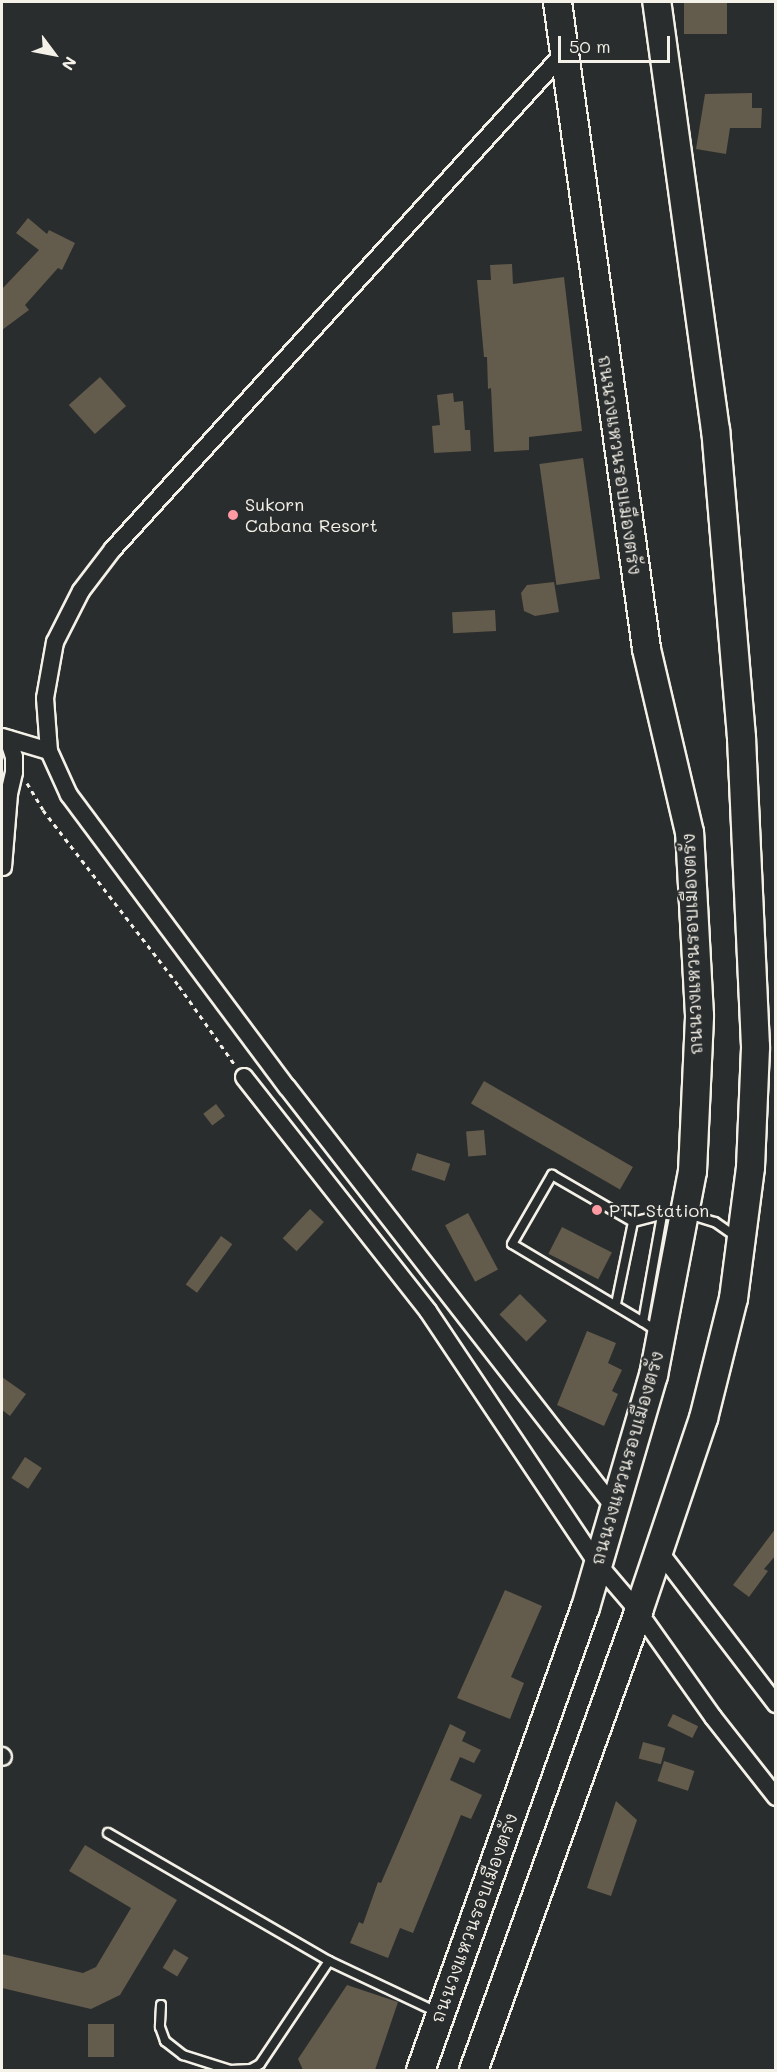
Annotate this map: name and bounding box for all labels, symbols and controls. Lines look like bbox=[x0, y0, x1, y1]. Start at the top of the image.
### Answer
north arrow bbox=[24, 24, 84, 84]
scale bar bbox=[561, 24, 674, 62]
text: 50 m bbox=[569, 34, 611, 58]
text: N bbox=[58, 53, 82, 75]
street label: ถนนวงแหวนรอบเมืองตรัง bbox=[594, 354, 646, 576]
place label: Sukorn Cabana Resort bbox=[245, 494, 378, 536]
marker: Sukorn Cabana Resort bbox=[226, 508, 240, 522]
street label: ถนนวงแหวนรอบเมืองตรัง bbox=[677, 833, 707, 1055]
place label: PTT Station bbox=[609, 1199, 709, 1221]
marker: PTT Station bbox=[590, 1203, 604, 1217]
street label: ถนนวงแหวนรอบเมืองตรัง bbox=[586, 1348, 668, 1568]
street label: ถนนวงแหวนรอบเมืองตรัง bbox=[426, 1810, 522, 2026]

